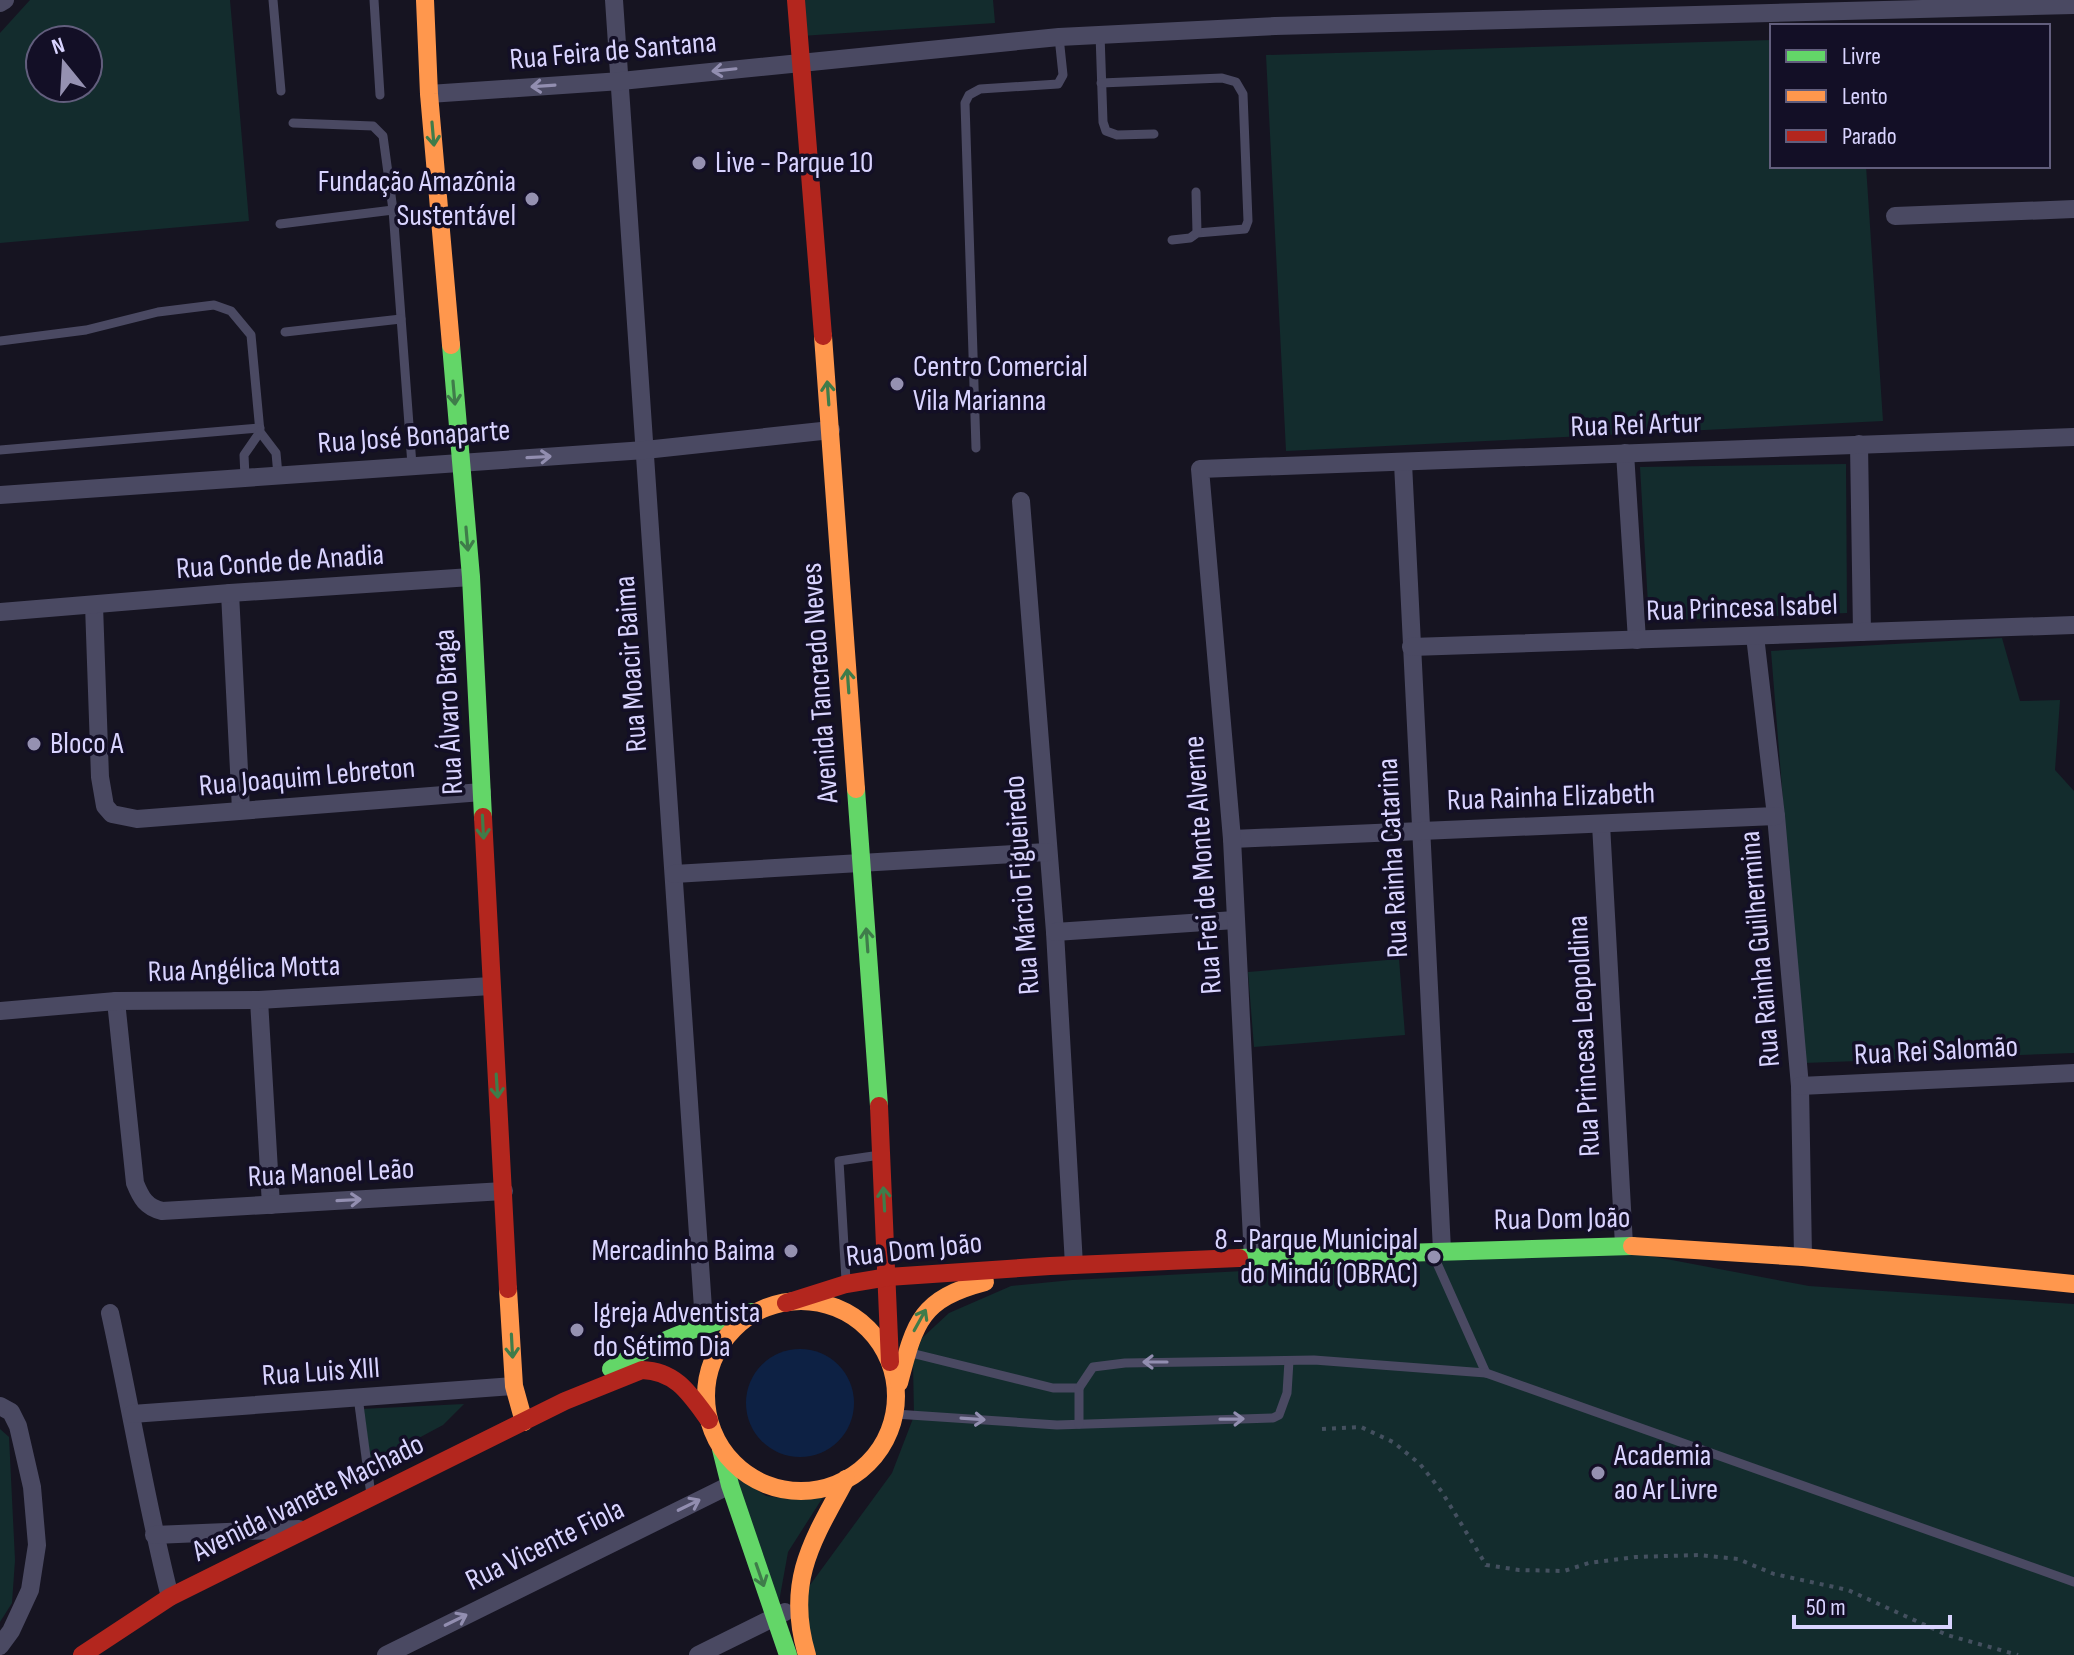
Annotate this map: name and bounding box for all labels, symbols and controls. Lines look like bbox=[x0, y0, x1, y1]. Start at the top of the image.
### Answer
north arrow bbox=[24, 24, 104, 104]
street label: Rua Feira de Santana bbox=[508, 24, 718, 78]
legend bbox=[1770, 24, 2050, 168]
text: N bbox=[49, 32, 68, 61]
text: Livre bbox=[1842, 42, 1881, 71]
one-way arrow bbox=[711, 62, 738, 77]
one-way arrow bbox=[530, 79, 557, 94]
text: Lento bbox=[1842, 82, 1888, 111]
one-way arrow bbox=[426, 120, 441, 147]
text: Parado bbox=[1842, 122, 1897, 151]
place label: Live - Parque 10 bbox=[715, 145, 873, 181]
marker: Live - Parque 10 bbox=[690, 154, 708, 172]
place label: Fundação Amazônia Sustentável bbox=[318, 164, 516, 234]
marker: Fundação Amazônia Sustentável bbox=[523, 190, 541, 208]
place label: Centro Comercial Vila Marianna bbox=[913, 349, 1088, 419]
marker: Centro Comercial Vila Marianna bbox=[888, 375, 906, 393]
one-way arrow bbox=[447, 379, 462, 406]
one-way arrow bbox=[820, 380, 835, 407]
street label: Rua Rei Artur bbox=[1570, 405, 1703, 445]
street label: Rua José Bonaparte bbox=[316, 412, 512, 462]
one-way arrow bbox=[525, 449, 552, 464]
one-way arrow bbox=[460, 525, 475, 552]
street label: Rua Conde de Anadia bbox=[175, 537, 385, 587]
street label: Avenida Tancredo Neves bbox=[794, 562, 846, 805]
street label: Rua Moacir Baima bbox=[607, 575, 655, 753]
street label: Rua Princesa Isabel bbox=[1646, 587, 1838, 629]
street label: Rua Álvaro Braga bbox=[427, 628, 471, 796]
one-way arrow bbox=[840, 668, 855, 694]
place label: Bloco A bbox=[50, 726, 123, 762]
marker: Bloco A bbox=[25, 735, 43, 753]
street label: Rua Frei de Monte Alverne bbox=[1176, 735, 1230, 995]
street label: Rua Joaquim Lebreton bbox=[197, 750, 417, 804]
street label: Rua Rainha Catarina bbox=[1370, 757, 1416, 959]
street label: Rua Márcio Figueiredo bbox=[996, 774, 1048, 996]
street label: Rua Rainha Elizabeth bbox=[1446, 775, 1656, 819]
one-way arrow bbox=[476, 813, 491, 840]
street label: Rua Rainha Guilhermina bbox=[1732, 829, 1788, 1069]
street label: Rua Princesa Leopoldina bbox=[1560, 914, 1608, 1158]
one-way arrow bbox=[859, 927, 874, 954]
street label: Rua Angélica Motta bbox=[147, 948, 341, 990]
street label: Rua Rei Salomão bbox=[1853, 1029, 2019, 1073]
one-way arrow bbox=[490, 1072, 505, 1099]
street label: Rua Manoel Leão bbox=[247, 1151, 415, 1195]
one-way arrow bbox=[877, 1186, 892, 1213]
one-way arrow bbox=[335, 1192, 362, 1207]
street label: Rua Dom João bbox=[1493, 1200, 1631, 1238]
place label: 8 - Parque Municipal do Mindú (OBRAC) bbox=[1215, 1222, 1418, 1292]
street label: Rua Dom João bbox=[844, 1225, 984, 1275]
place label: Mercadinho Baima bbox=[591, 1233, 775, 1269]
marker: Mercadinho Baima bbox=[782, 1242, 800, 1260]
marker: 8 - Parque Municipal do Mindú (OBRAC) bbox=[1425, 1248, 1443, 1266]
place label: Igreja Adventista do Sétimo Dia bbox=[593, 1295, 760, 1365]
one-way arrow bbox=[913, 1309, 929, 1332]
marker: Igreja Adventista do Sétimo Dia bbox=[568, 1321, 586, 1339]
one-way arrow bbox=[505, 1332, 520, 1359]
street label: Rua Luis XIII bbox=[261, 1350, 381, 1394]
one-way arrow bbox=[1142, 1354, 1169, 1370]
one-way arrow bbox=[1218, 1411, 1245, 1427]
one-way arrow bbox=[959, 1412, 986, 1427]
street label: Avenida Ivanete Machado bbox=[185, 1426, 430, 1570]
place label: Academia ao Ar Livre bbox=[1613, 1438, 1718, 1508]
marker: Academia ao Ar Livre bbox=[1589, 1464, 1607, 1482]
street label: Rua Vicente Fiola bbox=[460, 1491, 630, 1599]
one-way arrow bbox=[677, 1497, 701, 1512]
one-way arrow bbox=[753, 1563, 768, 1588]
scale bar bbox=[1794, 1579, 1950, 1629]
text: 50 m bbox=[1806, 1593, 1846, 1622]
one-way arrow bbox=[443, 1612, 467, 1628]

